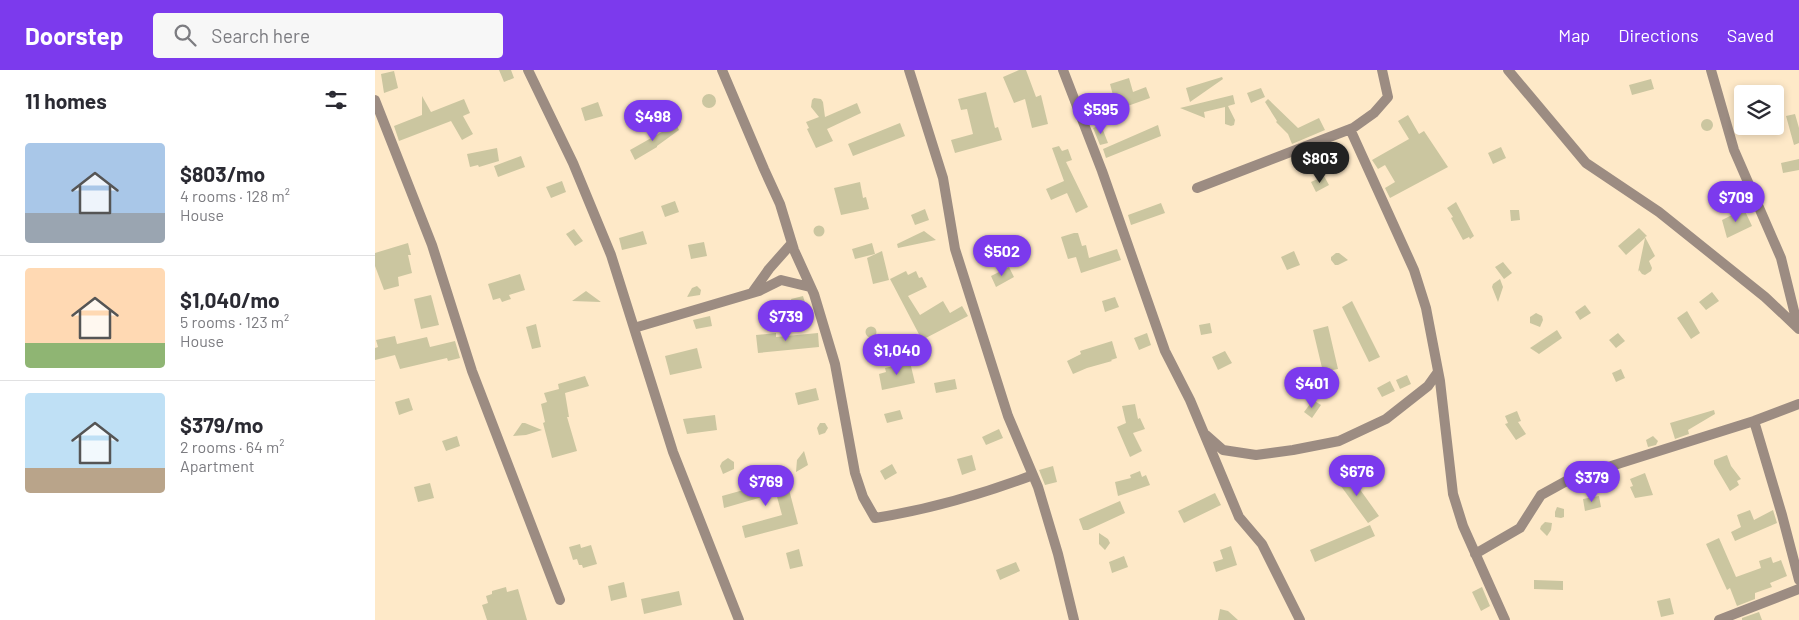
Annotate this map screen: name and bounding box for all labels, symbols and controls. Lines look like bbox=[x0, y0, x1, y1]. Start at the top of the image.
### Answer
search box bbox=[153, 13, 503, 58]
text: Doorstep bbox=[25, 21, 123, 50]
icon: search bbox=[171, 21, 199, 49]
text: Search here bbox=[211, 24, 310, 47]
text: Map bbox=[1558, 24, 1590, 46]
text: Directions bbox=[1618, 24, 1699, 46]
text: Saved bbox=[1727, 24, 1774, 46]
map controls bbox=[1734, 85, 1784, 135]
button: layers bbox=[1734, 85, 1784, 135]
icon: filters bbox=[322, 86, 350, 114]
text: 11 homes bbox=[25, 88, 107, 113]
pin: $595 bbox=[1071, 92, 1131, 135]
text: $595 bbox=[1084, 99, 1118, 118]
pin: $498 bbox=[623, 100, 683, 142]
text: $498 bbox=[635, 106, 671, 125]
pin: $803 bbox=[1290, 142, 1350, 184]
text: $803 bbox=[1302, 148, 1338, 167]
text: $803/mo bbox=[180, 161, 265, 186]
icon: home bbox=[65, 163, 125, 223]
pin: $709 bbox=[1706, 180, 1766, 223]
text: 4 rooms · 128 m² bbox=[180, 186, 290, 205]
text: $709 bbox=[1719, 187, 1753, 206]
text: House bbox=[180, 205, 224, 224]
pin: $502 bbox=[972, 234, 1032, 277]
text: $502 bbox=[984, 241, 1020, 260]
text: $1,040/mo bbox=[180, 287, 280, 312]
icon: home bbox=[65, 288, 125, 348]
pin: $739 bbox=[756, 300, 816, 342]
text: $739 bbox=[769, 306, 803, 325]
text: 5 rooms · 123 m² bbox=[180, 312, 289, 331]
text: House bbox=[180, 331, 224, 350]
pin: $1,040 bbox=[856, 334, 938, 376]
text: $1,040 bbox=[874, 340, 920, 359]
pin: $401 bbox=[1282, 366, 1342, 409]
text: $401 bbox=[1295, 373, 1329, 392]
text: $379/mo bbox=[180, 412, 263, 437]
icon: home bbox=[65, 413, 125, 473]
text: 2 rooms · 64 m² bbox=[180, 437, 284, 456]
pin: $676 bbox=[1327, 454, 1387, 497]
text: Apartment bbox=[180, 456, 255, 475]
pin: $379 bbox=[1562, 460, 1622, 503]
text: $676 bbox=[1340, 461, 1374, 480]
pin: $769 bbox=[736, 464, 796, 507]
text: $379 bbox=[1575, 467, 1609, 486]
text: $769 bbox=[749, 471, 783, 490]

